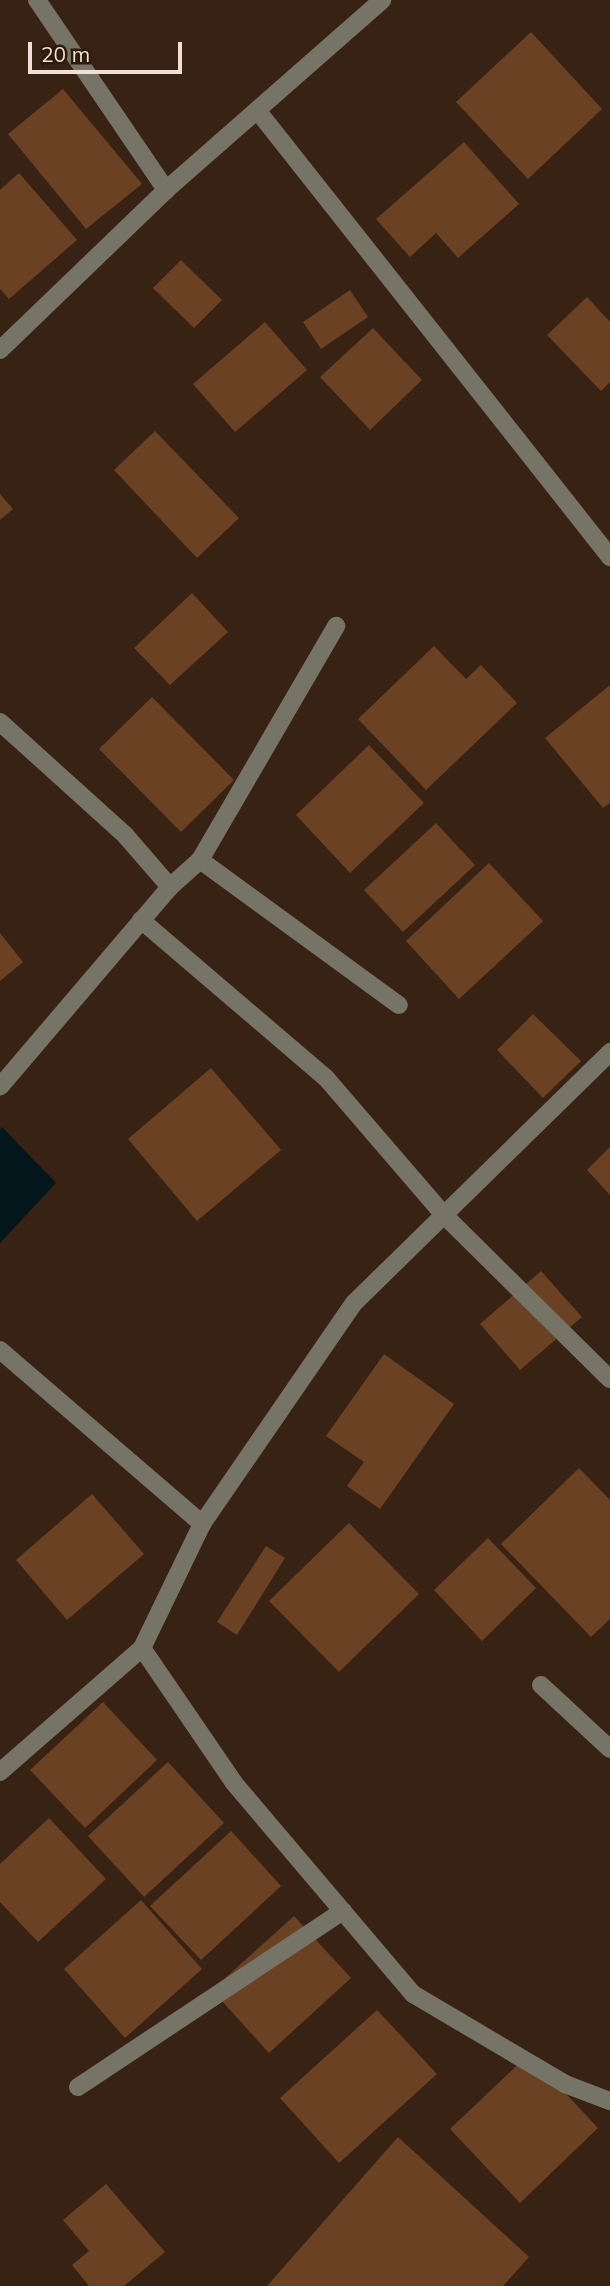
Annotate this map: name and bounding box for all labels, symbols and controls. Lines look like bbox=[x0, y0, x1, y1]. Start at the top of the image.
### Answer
scale bar bbox=[32, 28, 186, 72]
text: 20 m bbox=[41, 41, 90, 67]

